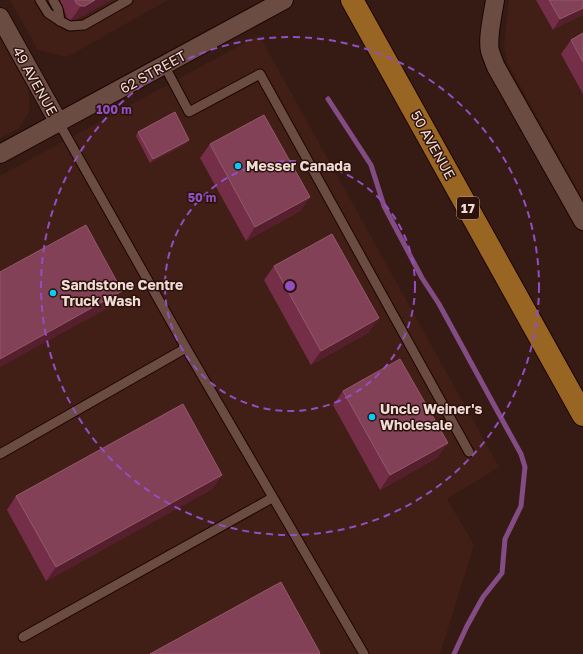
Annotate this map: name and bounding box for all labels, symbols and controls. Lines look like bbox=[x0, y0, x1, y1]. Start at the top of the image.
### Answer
street label: 49 AVENUE bbox=[10, 43, 61, 118]
street label: 62 STREET bbox=[117, 46, 189, 97]
text: 100 m bbox=[96, 102, 132, 117]
street label: 50 AVENUE bbox=[408, 108, 459, 182]
place label: Messer Canada bbox=[246, 157, 351, 174]
marker: Messer Canada bbox=[233, 161, 243, 171]
text: 50 m bbox=[188, 190, 216, 205]
road number: 17 bbox=[457, 197, 479, 219]
place label: Sandstone Centre Truck Wash bbox=[61, 276, 183, 309]
centre of rings bbox=[283, 279, 297, 293]
marker: Sandstone Centre Truck Wash bbox=[48, 288, 58, 298]
place label: Uncle Weiner's Wholesale bbox=[380, 400, 483, 433]
marker: Uncle Weiner's Wholesale bbox=[367, 412, 377, 422]

